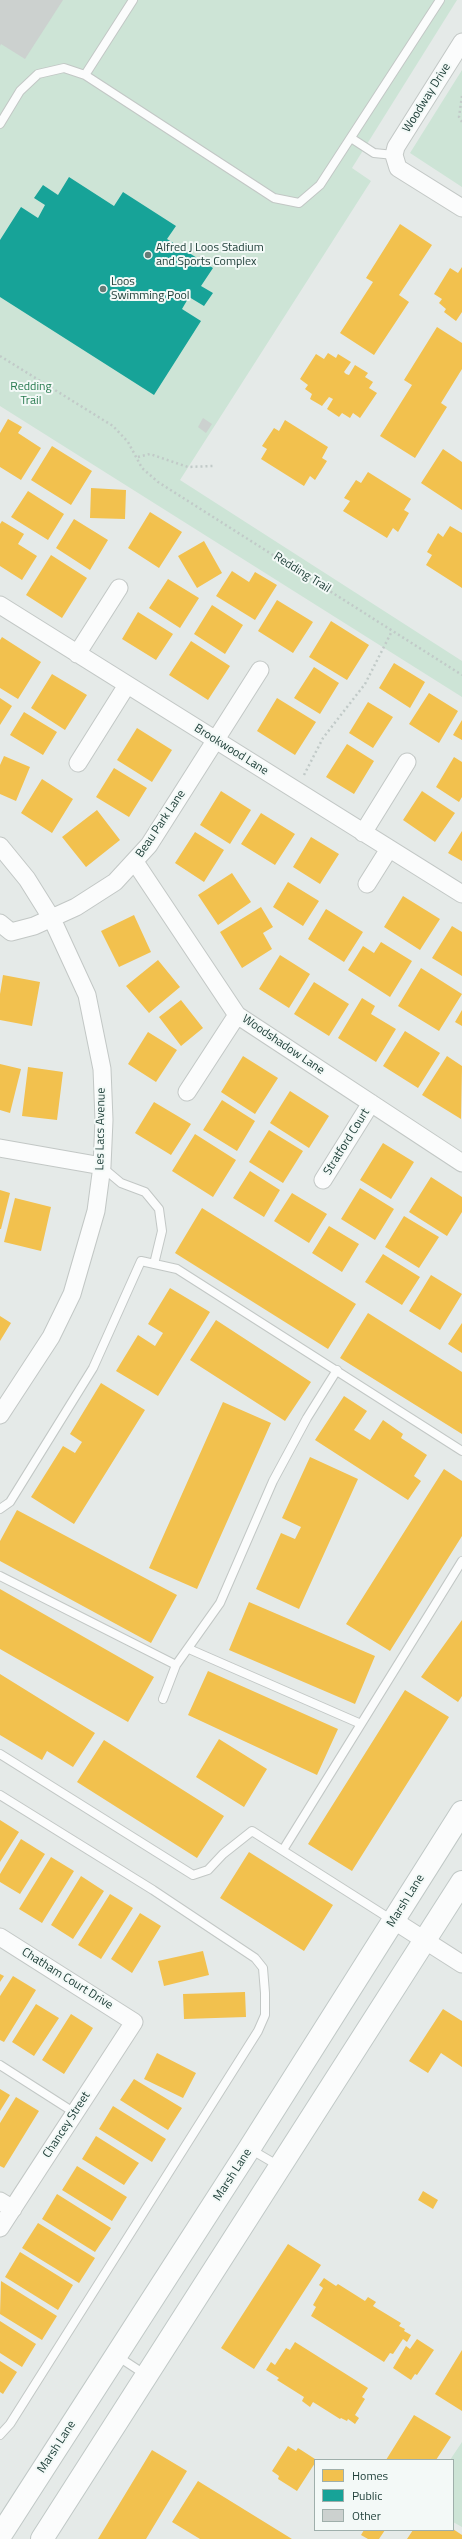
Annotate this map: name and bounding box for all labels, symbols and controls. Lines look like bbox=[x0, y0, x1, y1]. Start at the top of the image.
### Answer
street label: Woodway Drive bbox=[400, 61, 454, 135]
place label: Alfred J Loos Stadium and Sports Complex bbox=[156, 241, 264, 269]
marker: Alfred J Loos Stadium and Sports Complex bbox=[143, 250, 153, 260]
place label: Loos Swimming Pool bbox=[111, 275, 190, 303]
marker: Loos Swimming Pool bbox=[98, 284, 108, 294]
park label: Redding Trail bbox=[10, 380, 52, 408]
street label: Redding Trail bbox=[271, 550, 333, 596]
street label: Brookwood Lane bbox=[191, 721, 271, 779]
street label: Beau Park Lane bbox=[133, 787, 189, 861]
street label: Woodshadow Lane bbox=[239, 1012, 327, 1078]
street label: Les Lacs Avenue bbox=[93, 1088, 109, 1170]
street label: Stratford Court bbox=[321, 1106, 373, 1178]
street label: Marsh Lane bbox=[384, 1872, 428, 1930]
street label: Chatham Court Drive bbox=[19, 1945, 115, 2013]
street label: Chancey Street bbox=[40, 2089, 94, 2161]
street label: Marsh Lane bbox=[211, 2146, 255, 2204]
street label: Marsh Lane bbox=[35, 2418, 79, 2476]
legend bbox=[314, 2459, 454, 2531]
text: Homes bbox=[352, 2466, 388, 2485]
text: Public bbox=[352, 2486, 382, 2505]
text: Other bbox=[352, 2506, 381, 2525]

